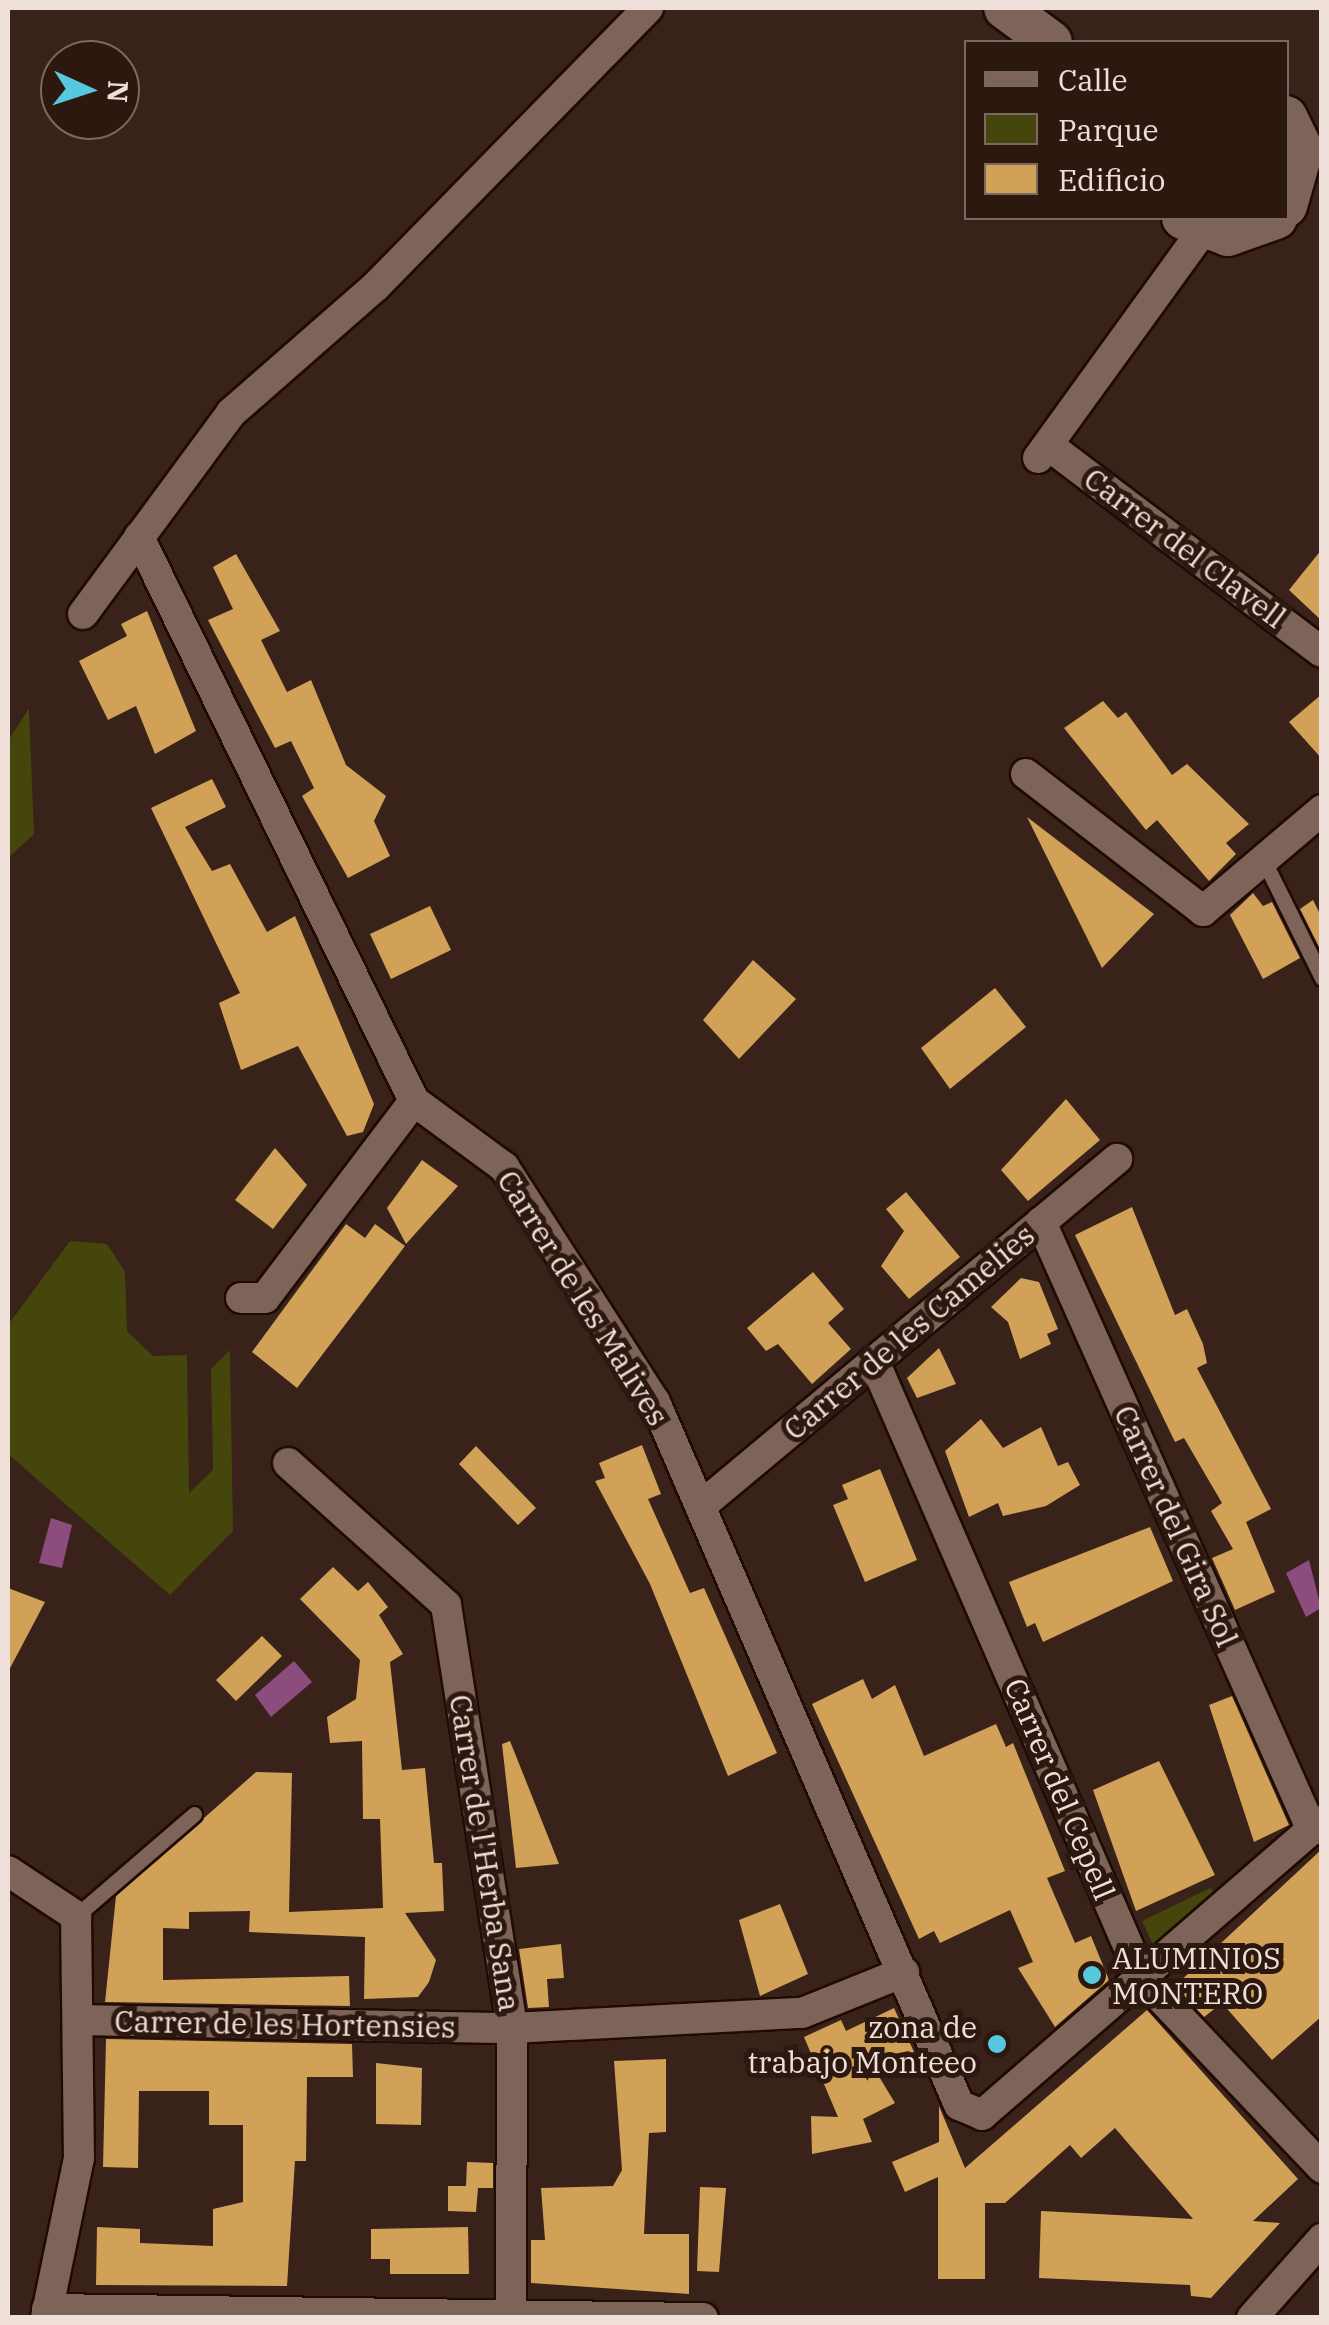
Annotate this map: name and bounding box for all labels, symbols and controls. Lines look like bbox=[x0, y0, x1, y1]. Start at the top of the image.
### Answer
north arrow bbox=[40, 40, 140, 140]
legend bbox=[964, 40, 1289, 220]
text: Calle bbox=[1058, 60, 1128, 99]
text: N bbox=[99, 79, 138, 104]
text: Parque bbox=[1058, 110, 1159, 149]
text: Edificio bbox=[1058, 160, 1165, 199]
street label: Carrer del Clavell bbox=[1077, 461, 1293, 635]
street label: Carrer de les Malives bbox=[490, 1164, 676, 1432]
street label: Carrer de les Camelies bbox=[776, 1217, 1042, 1447]
street label: Carrer del Gira Sol bbox=[1107, 1400, 1245, 1652]
street label: Carrer del Cepell bbox=[997, 1673, 1123, 1905]
street label: Carrer de l'Herba Sana bbox=[442, 1692, 528, 2014]
place label: ALUMINIOS MONTERO bbox=[1112, 1940, 1281, 2010]
marker: ALUMINIOS MONTERO bbox=[1081, 1964, 1103, 1986]
street label: Carrer de les Hortensies bbox=[114, 2003, 456, 2045]
place label: zona de trabajo Monteeo bbox=[748, 2009, 977, 2080]
marker: zona de trabajo Monteeo bbox=[986, 2033, 1008, 2055]

